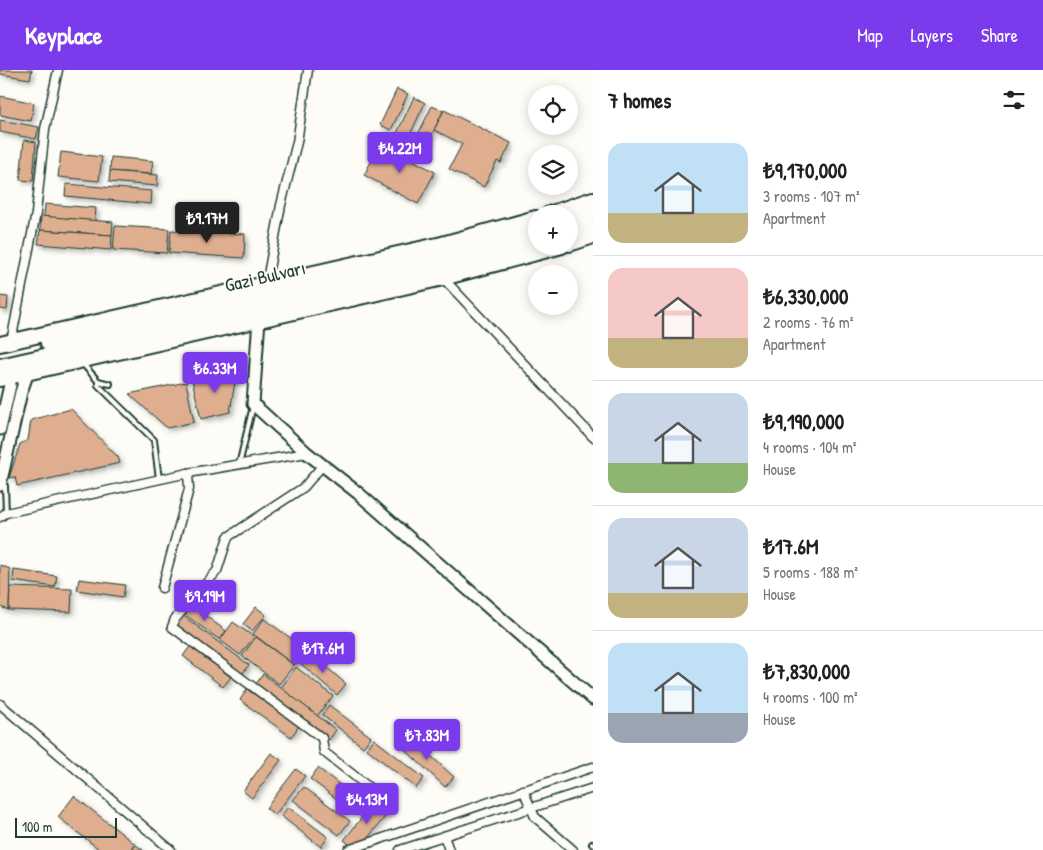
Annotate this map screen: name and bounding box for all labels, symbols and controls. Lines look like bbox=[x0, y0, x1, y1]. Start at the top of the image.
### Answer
text: Keyplace bbox=[25, 19, 102, 51]
text: Map bbox=[857, 23, 883, 48]
text: Layers bbox=[911, 23, 953, 48]
text: Share bbox=[981, 23, 1018, 48]
map controls bbox=[528, 85, 578, 315]
button: locate bbox=[528, 85, 578, 135]
text: 7 homes bbox=[608, 86, 671, 115]
icon: filters bbox=[1000, 86, 1028, 114]
pin: ₺4.22M bbox=[359, 132, 441, 174]
text: ₺4.22M bbox=[378, 137, 422, 159]
button: layers bbox=[528, 145, 578, 195]
text: ₺9,170,000 bbox=[763, 156, 847, 185]
icon: home bbox=[648, 163, 708, 223]
text: 3 rooms · 107 m² bbox=[763, 185, 860, 207]
pin: ₺9.17M bbox=[166, 202, 248, 244]
button: + bbox=[528, 205, 578, 255]
text: ₺9.17M bbox=[186, 207, 228, 229]
text: Apartment bbox=[763, 207, 826, 229]
street label: Gazi Bulvarı bbox=[222, 254, 308, 298]
button: − bbox=[528, 265, 578, 315]
text: ₺6,330,000 bbox=[763, 282, 848, 311]
icon: home bbox=[648, 288, 708, 348]
text: 2 rooms · 76 m² bbox=[763, 311, 853, 333]
text: Apartment bbox=[763, 333, 826, 355]
pin: ₺6.33M bbox=[174, 352, 256, 394]
text: ₺6.33M bbox=[194, 357, 236, 379]
text: ₺9,190,000 bbox=[763, 407, 844, 436]
icon: home bbox=[648, 413, 708, 473]
text: 4 rooms · 104 m² bbox=[763, 436, 857, 458]
text: House bbox=[763, 458, 796, 480]
text: ₺17.6M bbox=[763, 532, 818, 561]
icon: home bbox=[648, 538, 708, 598]
text: 5 rooms · 188 m² bbox=[763, 561, 858, 583]
pin: ₺9.19M bbox=[164, 580, 246, 622]
text: House bbox=[763, 583, 796, 605]
text: ₺9.19M bbox=[185, 585, 225, 607]
pin: ₺17.6M bbox=[282, 632, 364, 674]
text: ₺17.6M bbox=[302, 637, 344, 659]
text: ₺7,830,000 bbox=[763, 657, 850, 686]
icon: home bbox=[648, 663, 708, 723]
text: 4 rooms · 100 m² bbox=[763, 686, 858, 708]
text: House bbox=[763, 708, 796, 730]
pin: ₺7.83M bbox=[386, 718, 468, 761]
text: ₺7.83M bbox=[405, 724, 449, 746]
pin: ₺4.13M bbox=[326, 782, 408, 825]
text: ₺4.13M bbox=[346, 788, 388, 810]
scale bar bbox=[15, 815, 118, 838]
text: 100 m bbox=[22, 817, 52, 836]

